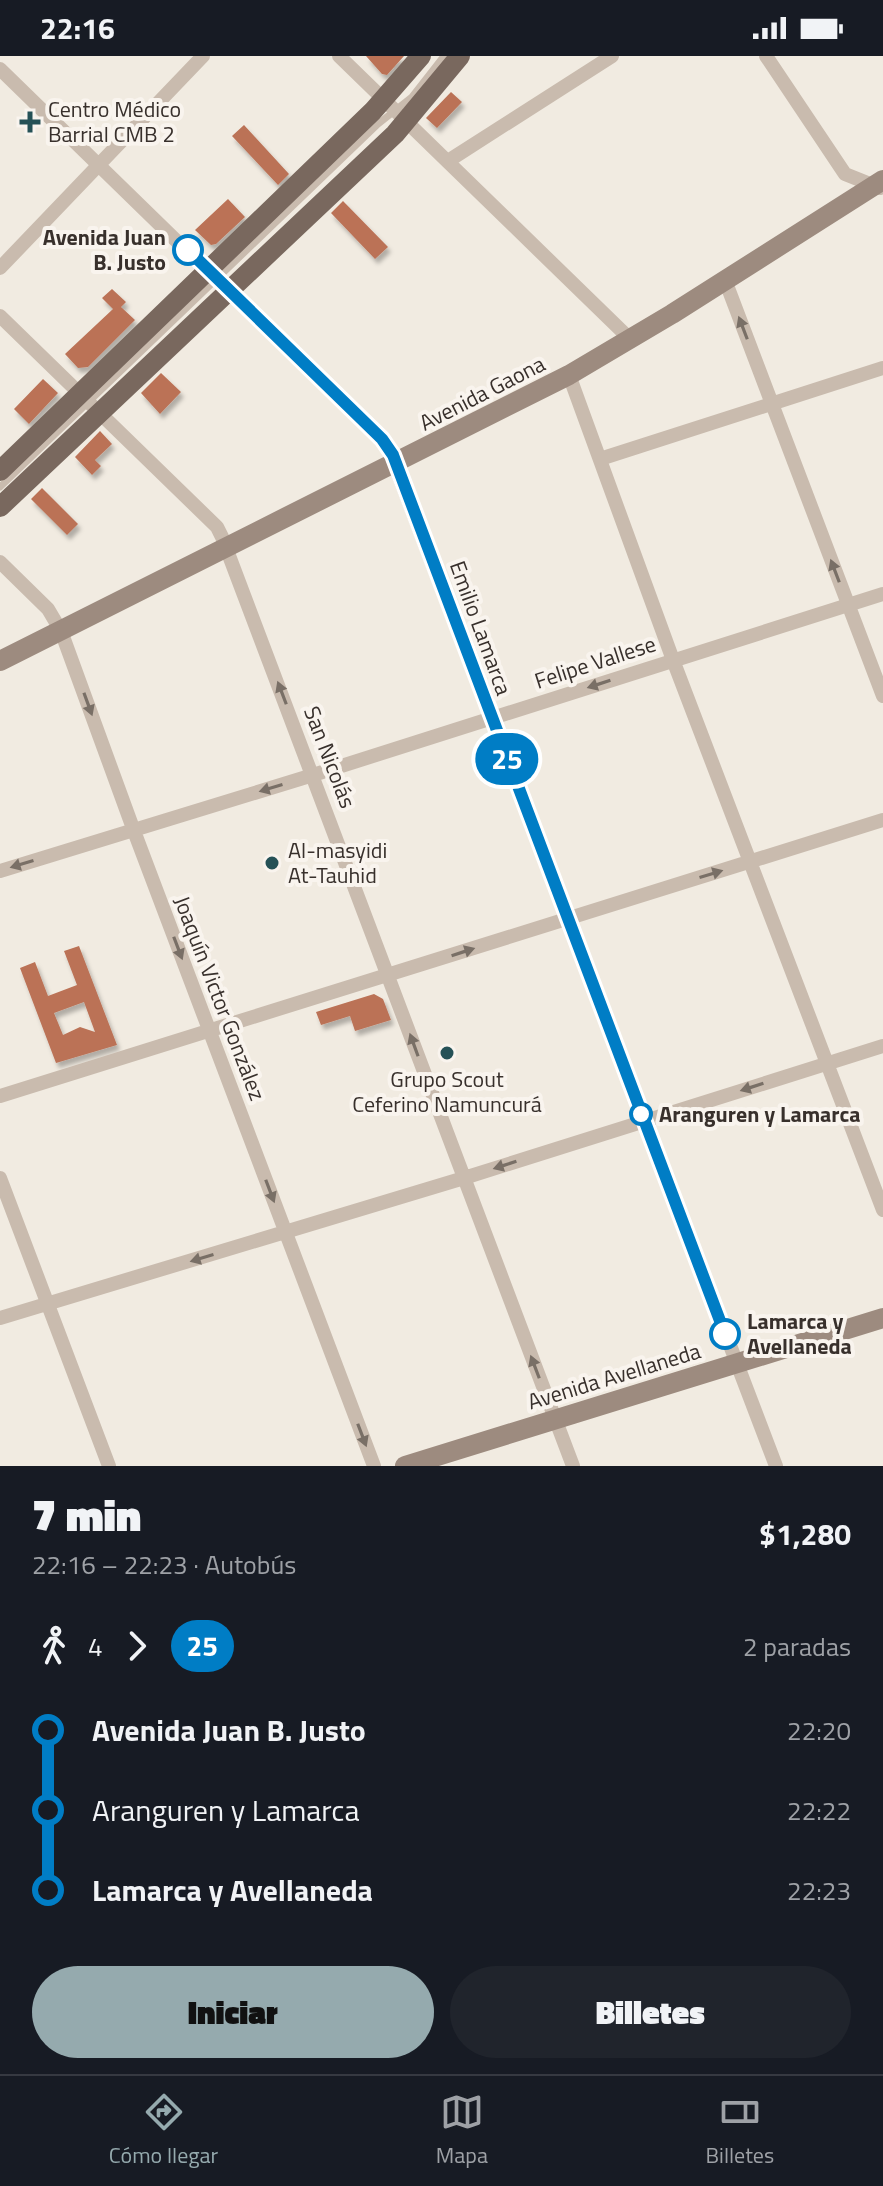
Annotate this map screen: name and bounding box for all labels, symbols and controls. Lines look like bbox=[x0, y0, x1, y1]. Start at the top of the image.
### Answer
text: 22:16 bbox=[40, 5, 115, 51]
place label: Centro Médico Barrial CMB 2 bbox=[48, 92, 181, 151]
marker: Centro Médico Barrial CMB 2 bbox=[19, 111, 41, 133]
place label: Avenida Juan B. Justo bbox=[43, 220, 166, 279]
marker: Avenida Juan B. Justo bbox=[173, 235, 203, 265]
one-way arrow bbox=[736, 316, 749, 340]
street label: Avenida Gaona bbox=[413, 347, 551, 439]
street label: Emilio Lamarca bbox=[441, 556, 521, 700]
one-way arrow bbox=[828, 559, 841, 583]
street label: Felipe Vallese bbox=[530, 626, 660, 698]
one-way arrow bbox=[587, 679, 611, 691]
one-way arrow bbox=[275, 681, 288, 705]
one-way arrow bbox=[82, 693, 94, 717]
street label: San Nicolás bbox=[295, 701, 365, 813]
line badge: 25 bbox=[471, 733, 543, 785]
text: 25 bbox=[491, 737, 523, 780]
one-way arrow bbox=[259, 782, 283, 795]
place label: Al-masyidi At-Tauhid bbox=[288, 833, 387, 892]
marker: Al-masyidi At-Tauhid bbox=[263, 854, 281, 872]
one-way arrow bbox=[10, 858, 34, 871]
one-way arrow bbox=[699, 867, 723, 880]
street label: Joaquín Victor González bbox=[165, 891, 275, 1105]
one-way arrow bbox=[172, 936, 185, 960]
one-way arrow bbox=[451, 945, 475, 958]
one-way arrow bbox=[407, 1033, 420, 1057]
marker: Grupo Scout Ceferino Namuncurá bbox=[438, 1044, 456, 1062]
place label: Grupo Scout Ceferino Namuncurá bbox=[352, 1062, 542, 1121]
one-way arrow bbox=[740, 1081, 764, 1093]
place label: Aranguren y Lamarca bbox=[659, 1097, 861, 1131]
marker: Aranguren y Lamarca bbox=[630, 1103, 652, 1125]
one-way arrow bbox=[492, 1159, 516, 1172]
one-way arrow bbox=[264, 1179, 277, 1203]
one-way arrow bbox=[190, 1252, 214, 1265]
place label: Lamarca y Avellaneda bbox=[747, 1304, 852, 1363]
marker: Lamarca y Avellaneda bbox=[710, 1319, 740, 1349]
street label: Avenida Avellaneda bbox=[523, 1334, 705, 1418]
one-way arrow bbox=[528, 1355, 541, 1379]
one-way arrow bbox=[356, 1423, 369, 1447]
text: 7 min bbox=[32, 1481, 141, 1548]
text: $1,280 bbox=[759, 1511, 851, 1557]
text: 22:16 – 22:23 · Autobús bbox=[32, 1545, 296, 1584]
icon: walk bbox=[32, 1624, 76, 1668]
icon: forward bbox=[115, 1624, 159, 1668]
text: 25 bbox=[187, 1624, 218, 1667]
text: 4 bbox=[88, 1627, 103, 1666]
text: 2 paradas bbox=[743, 1627, 851, 1666]
text: Avenida Juan B. Justo bbox=[92, 1707, 366, 1753]
text: 22:20 bbox=[787, 1711, 851, 1750]
text: Aranguren y Lamarca bbox=[92, 1787, 359, 1833]
text: 22:22 bbox=[787, 1791, 851, 1830]
text: Lamarca y Avellaneda bbox=[92, 1867, 373, 1913]
text: 22:23 bbox=[787, 1871, 851, 1910]
button: Iniciar bbox=[32, 1966, 434, 2058]
button: Billetes bbox=[450, 1966, 851, 2058]
tab: Cómo llegar bbox=[109, 2090, 218, 2172]
tab: Mapa bbox=[436, 2090, 488, 2172]
tab: Billetes bbox=[706, 2090, 774, 2172]

